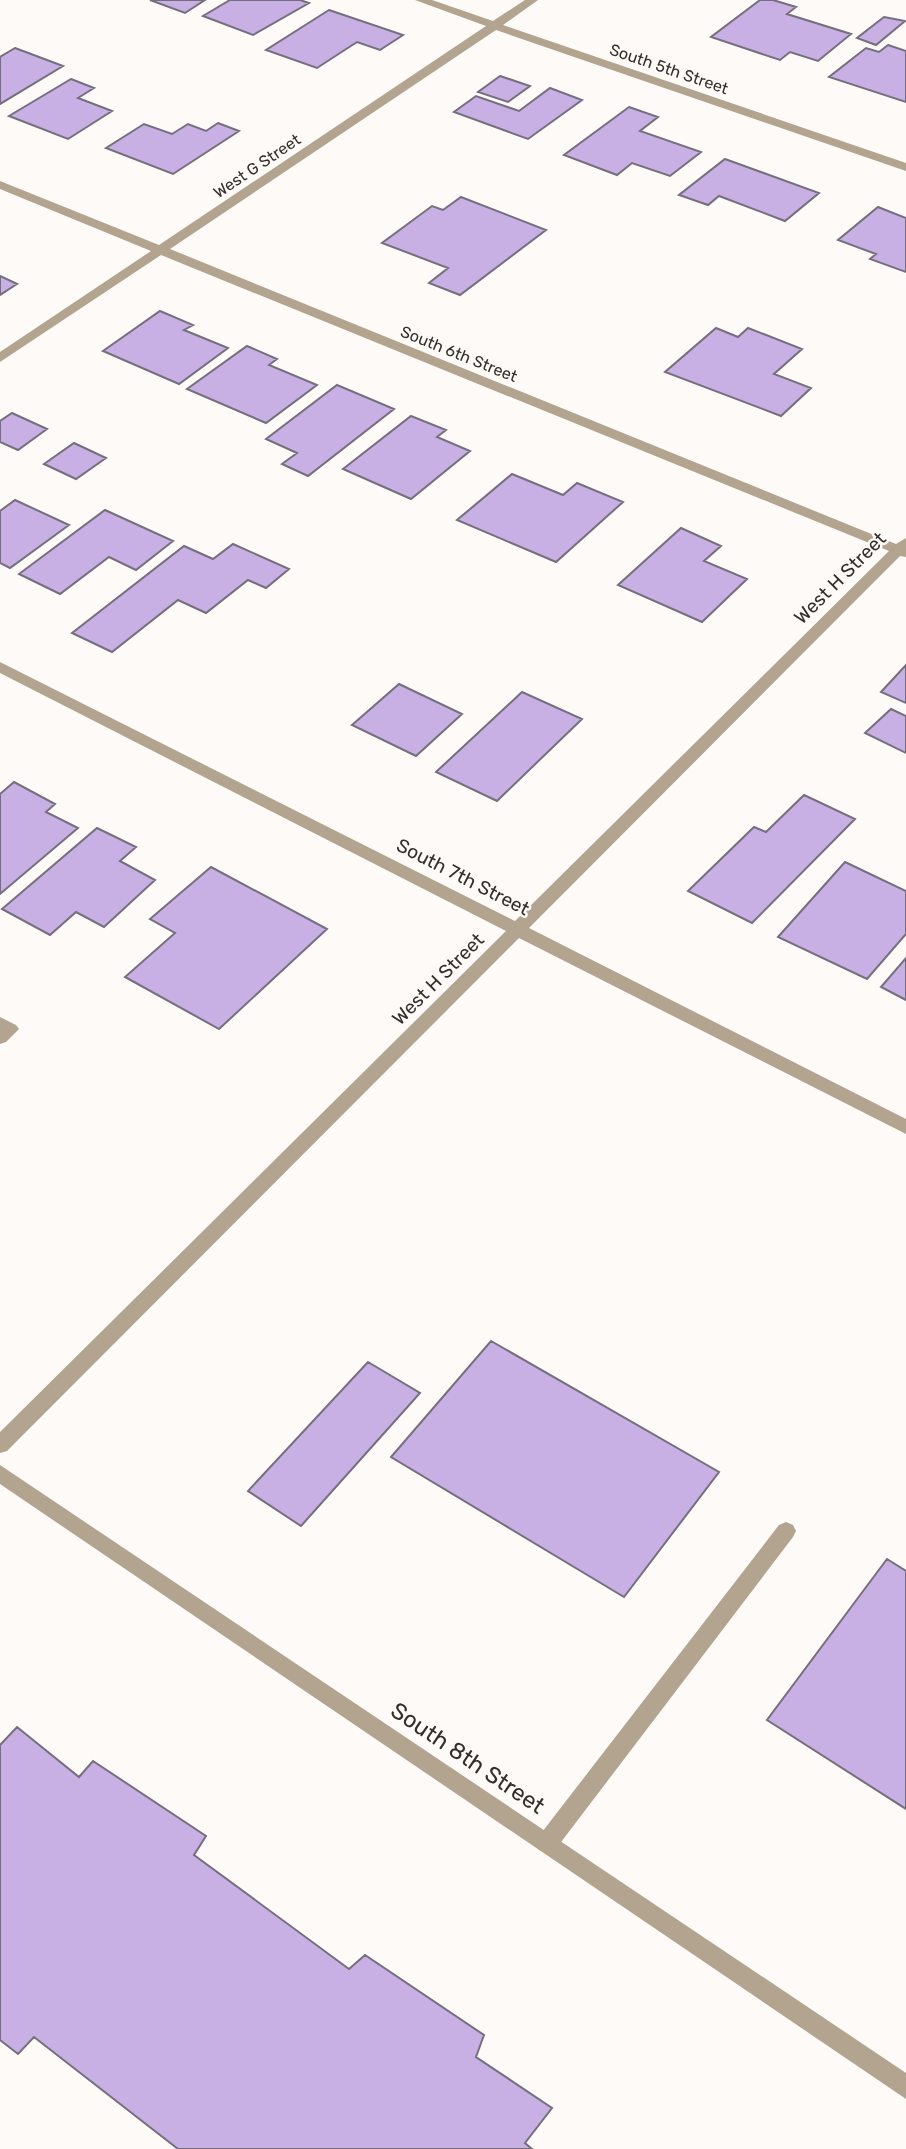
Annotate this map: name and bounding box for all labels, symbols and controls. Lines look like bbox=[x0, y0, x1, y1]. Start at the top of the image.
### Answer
street label: South 5th Street bbox=[607, 40, 731, 98]
street label: West G Street bbox=[210, 130, 304, 202]
street label: South 6th Street bbox=[398, 322, 520, 386]
street label: West H Street bbox=[789, 527, 891, 629]
street label: South 7th Street bbox=[393, 834, 534, 921]
street label: West H Street bbox=[387, 928, 489, 1030]
street label: South 8th Street bbox=[386, 1696, 550, 1820]

